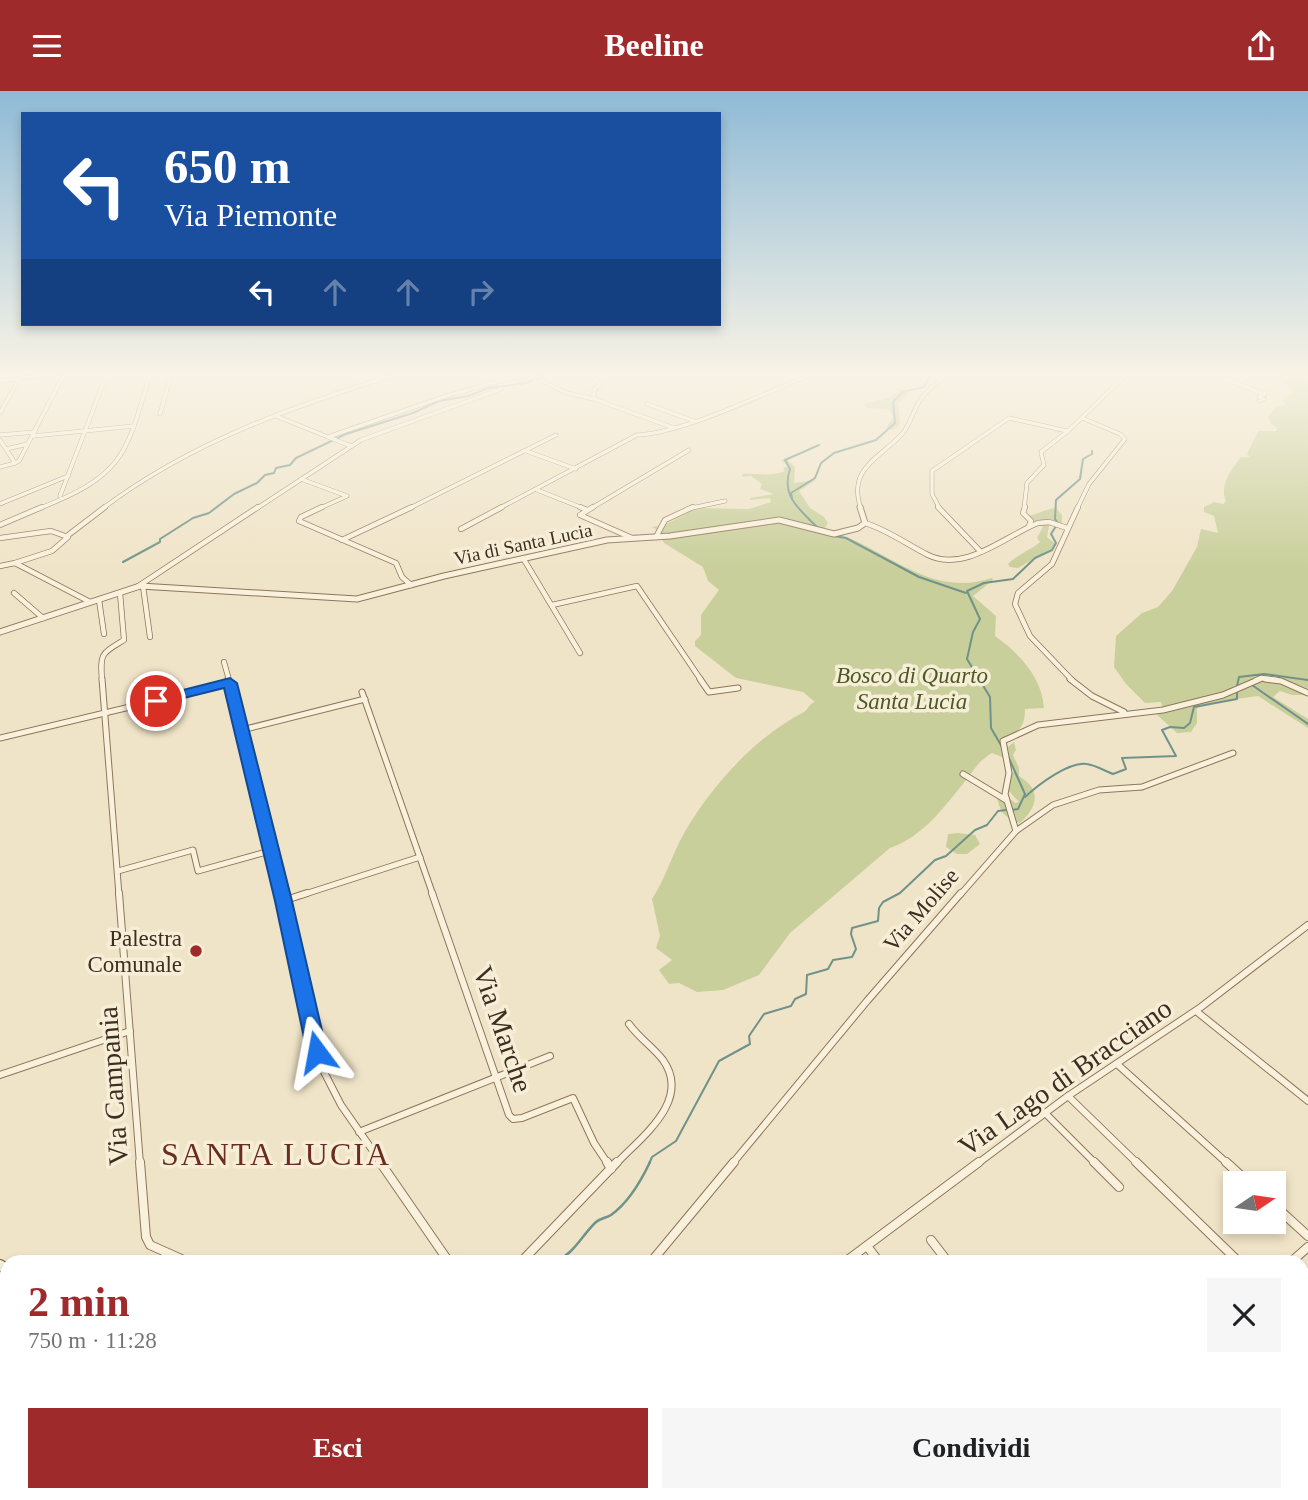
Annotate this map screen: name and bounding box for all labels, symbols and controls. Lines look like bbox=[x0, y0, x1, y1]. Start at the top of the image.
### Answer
icon: menu bbox=[28, 27, 66, 65]
text: Beeline bbox=[604, 27, 704, 63]
icon: share bbox=[1242, 27, 1280, 65]
text: 650 m bbox=[164, 139, 291, 194]
icon: left bbox=[49, 140, 140, 231]
text: Via Piemonte bbox=[164, 197, 337, 233]
icon: left bbox=[243, 273, 281, 311]
icon: ahead bbox=[316, 273, 354, 311]
icon: ahead bbox=[389, 273, 427, 311]
icon: right bbox=[462, 273, 500, 311]
street label: Via di Santa Lucia bbox=[452, 519, 595, 569]
park label: Bosco di Quarto Santa Lucia bbox=[836, 663, 988, 714]
pin bbox=[126, 671, 186, 731]
icon: arrive bbox=[137, 682, 175, 720]
street label: Via Molise bbox=[878, 864, 964, 956]
place label: Palestra Comunale bbox=[87, 926, 182, 977]
marker: Palestra Comunale bbox=[188, 943, 204, 959]
street label: Via Marche bbox=[467, 962, 539, 1096]
street label: Via Lago di Bracciano bbox=[953, 992, 1177, 1162]
street label: Via Campania bbox=[92, 1005, 134, 1167]
position arrow bbox=[280, 1015, 354, 1089]
district label: SANTA LUCIA bbox=[161, 1136, 391, 1172]
north arrow bbox=[1223, 1171, 1286, 1234]
map controls bbox=[1223, 1171, 1286, 1234]
button: close bbox=[1207, 1278, 1281, 1352]
text: 2 min bbox=[28, 1279, 130, 1325]
text: 750 m · 11:28 bbox=[28, 1328, 157, 1353]
button: Esci bbox=[28, 1408, 648, 1488]
button: Condividi bbox=[662, 1408, 1281, 1488]

